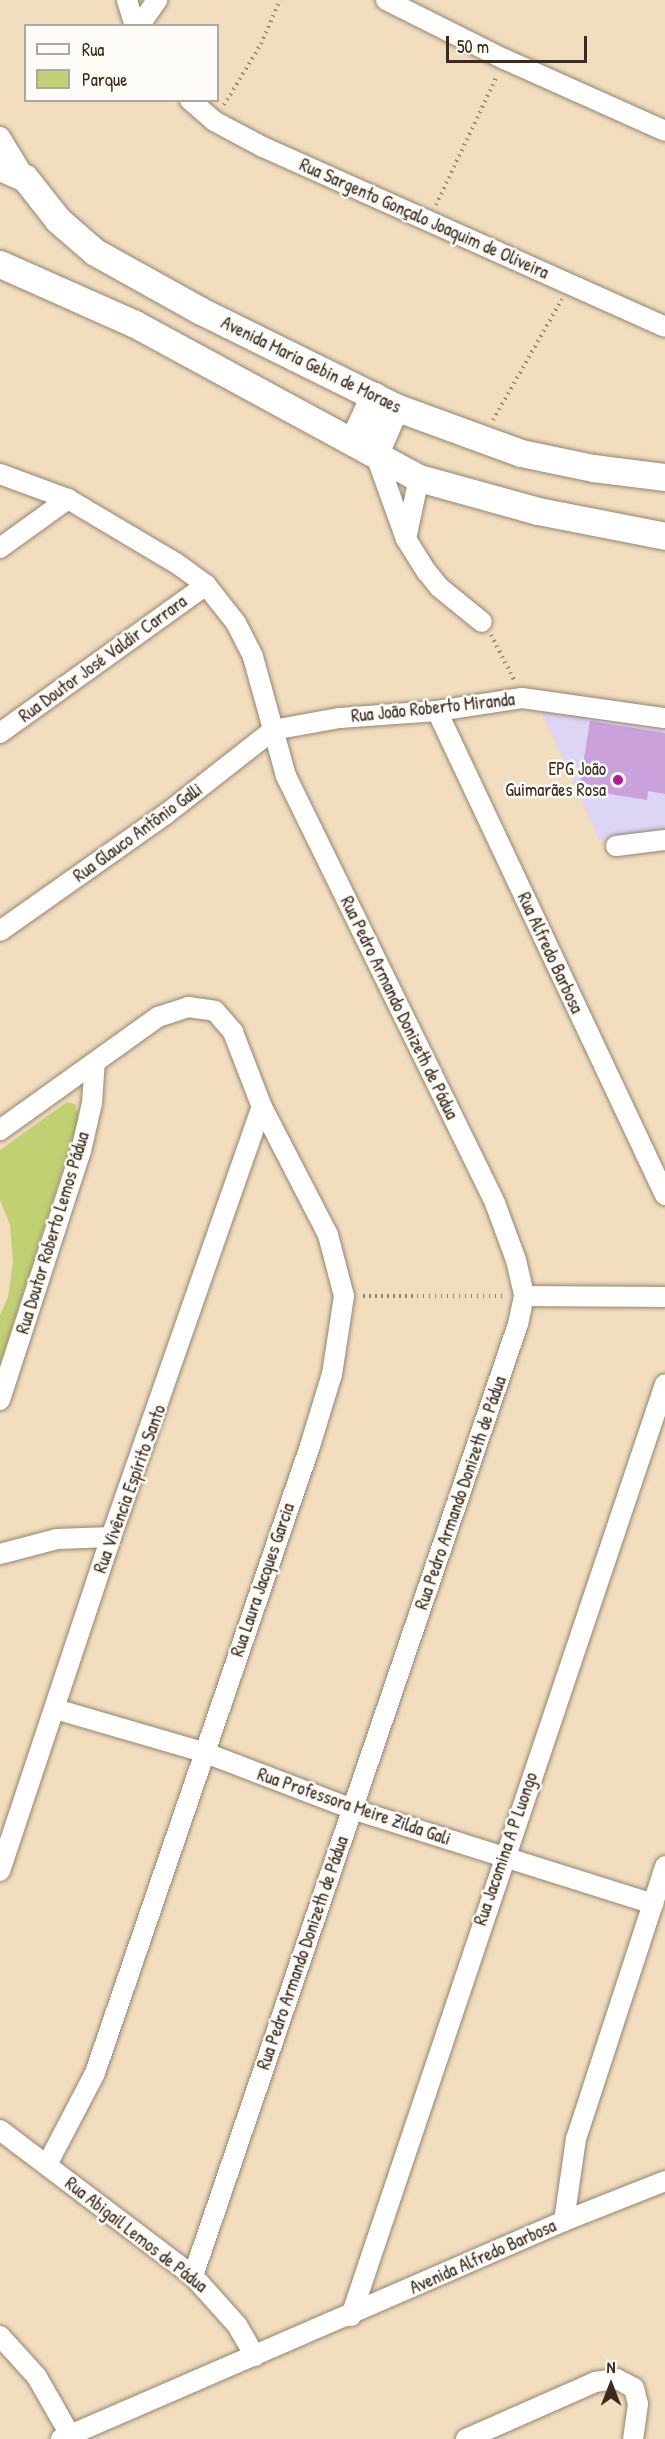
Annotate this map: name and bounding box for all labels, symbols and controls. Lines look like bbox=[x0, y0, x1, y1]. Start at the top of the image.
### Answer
legend bbox=[24, 24, 219, 102]
scale bar bbox=[449, 24, 590, 62]
text: 50 m bbox=[457, 34, 489, 59]
text: Rua bbox=[82, 37, 104, 62]
text: Parque bbox=[82, 67, 127, 92]
street label: Rua Sargento Gonçalo Joaquim de Oliveira bbox=[296, 154, 552, 284]
street label: Avenida Maria Gebin de Moraes bbox=[218, 312, 404, 418]
street label: Rua Doutor José Valdir Carrara bbox=[15, 591, 191, 727]
street label: Rua João Roberto Miranda bbox=[350, 689, 516, 727]
place label: EPG João Guimarães Rosa bbox=[505, 759, 606, 802]
marker: EPG João Guimarães Rosa bbox=[611, 773, 625, 787]
street label: Rua Glauco Antônio Galli bbox=[69, 779, 207, 887]
street label: Rua Alfredo Barbosa bbox=[513, 889, 587, 1017]
street label: Rua Pedro Armando Donizeth de Pádua bbox=[336, 893, 462, 1123]
street label: Rua Doutor Roberto Lemos Pádua bbox=[12, 1129, 94, 1337]
street label: Rua Pedro Armando Donizeth de Pádua bbox=[411, 1373, 511, 1613]
street label: Rua Vivência Espírito Santo bbox=[89, 1402, 171, 1576]
street label: Rua Laura Jacques Garcia bbox=[227, 1500, 299, 1660]
street label: Rua Professora Meire Zilda Gali bbox=[254, 1764, 454, 1850]
street label: Rua Jacomina A P Luongo bbox=[470, 1770, 542, 1928]
street label: Rua Pedro Armando Donizeth de Pádua bbox=[253, 1833, 353, 2073]
street label: Rua Abigail Lemos de Pádua bbox=[61, 2173, 211, 2297]
street label: Avenida Alfredo Barbosa bbox=[407, 2215, 559, 2299]
north arrow bbox=[581, 2355, 641, 2415]
text: N bbox=[607, 2356, 615, 2378]

